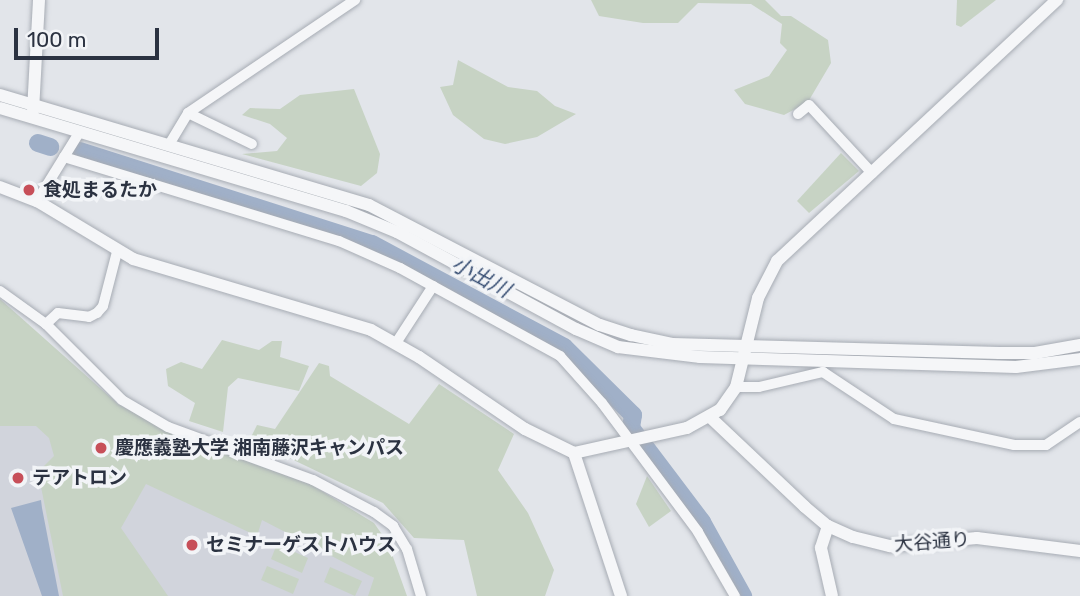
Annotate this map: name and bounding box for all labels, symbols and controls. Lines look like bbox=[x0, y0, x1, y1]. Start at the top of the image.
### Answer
scale bar bbox=[18, 14, 163, 58]
text: 100 m bbox=[27, 27, 86, 52]
place label: 食処まるたか bbox=[43, 179, 157, 201]
marker: 食処まるたか bbox=[21, 182, 37, 198]
water label: 小出川 bbox=[447, 251, 515, 303]
place label: 慶應義塾大学 湘南藤沢キャンパス bbox=[115, 437, 404, 459]
marker: 慶應義塾大学 湘南藤沢キャンパス bbox=[93, 440, 109, 456]
place label: テアトロン bbox=[32, 467, 127, 489]
marker: テアトロン bbox=[10, 470, 26, 486]
street label: 大谷通り bbox=[893, 528, 971, 556]
place label: セミナーゲストハウス bbox=[206, 534, 396, 556]
marker: セミナーゲストハウス bbox=[184, 537, 200, 553]

